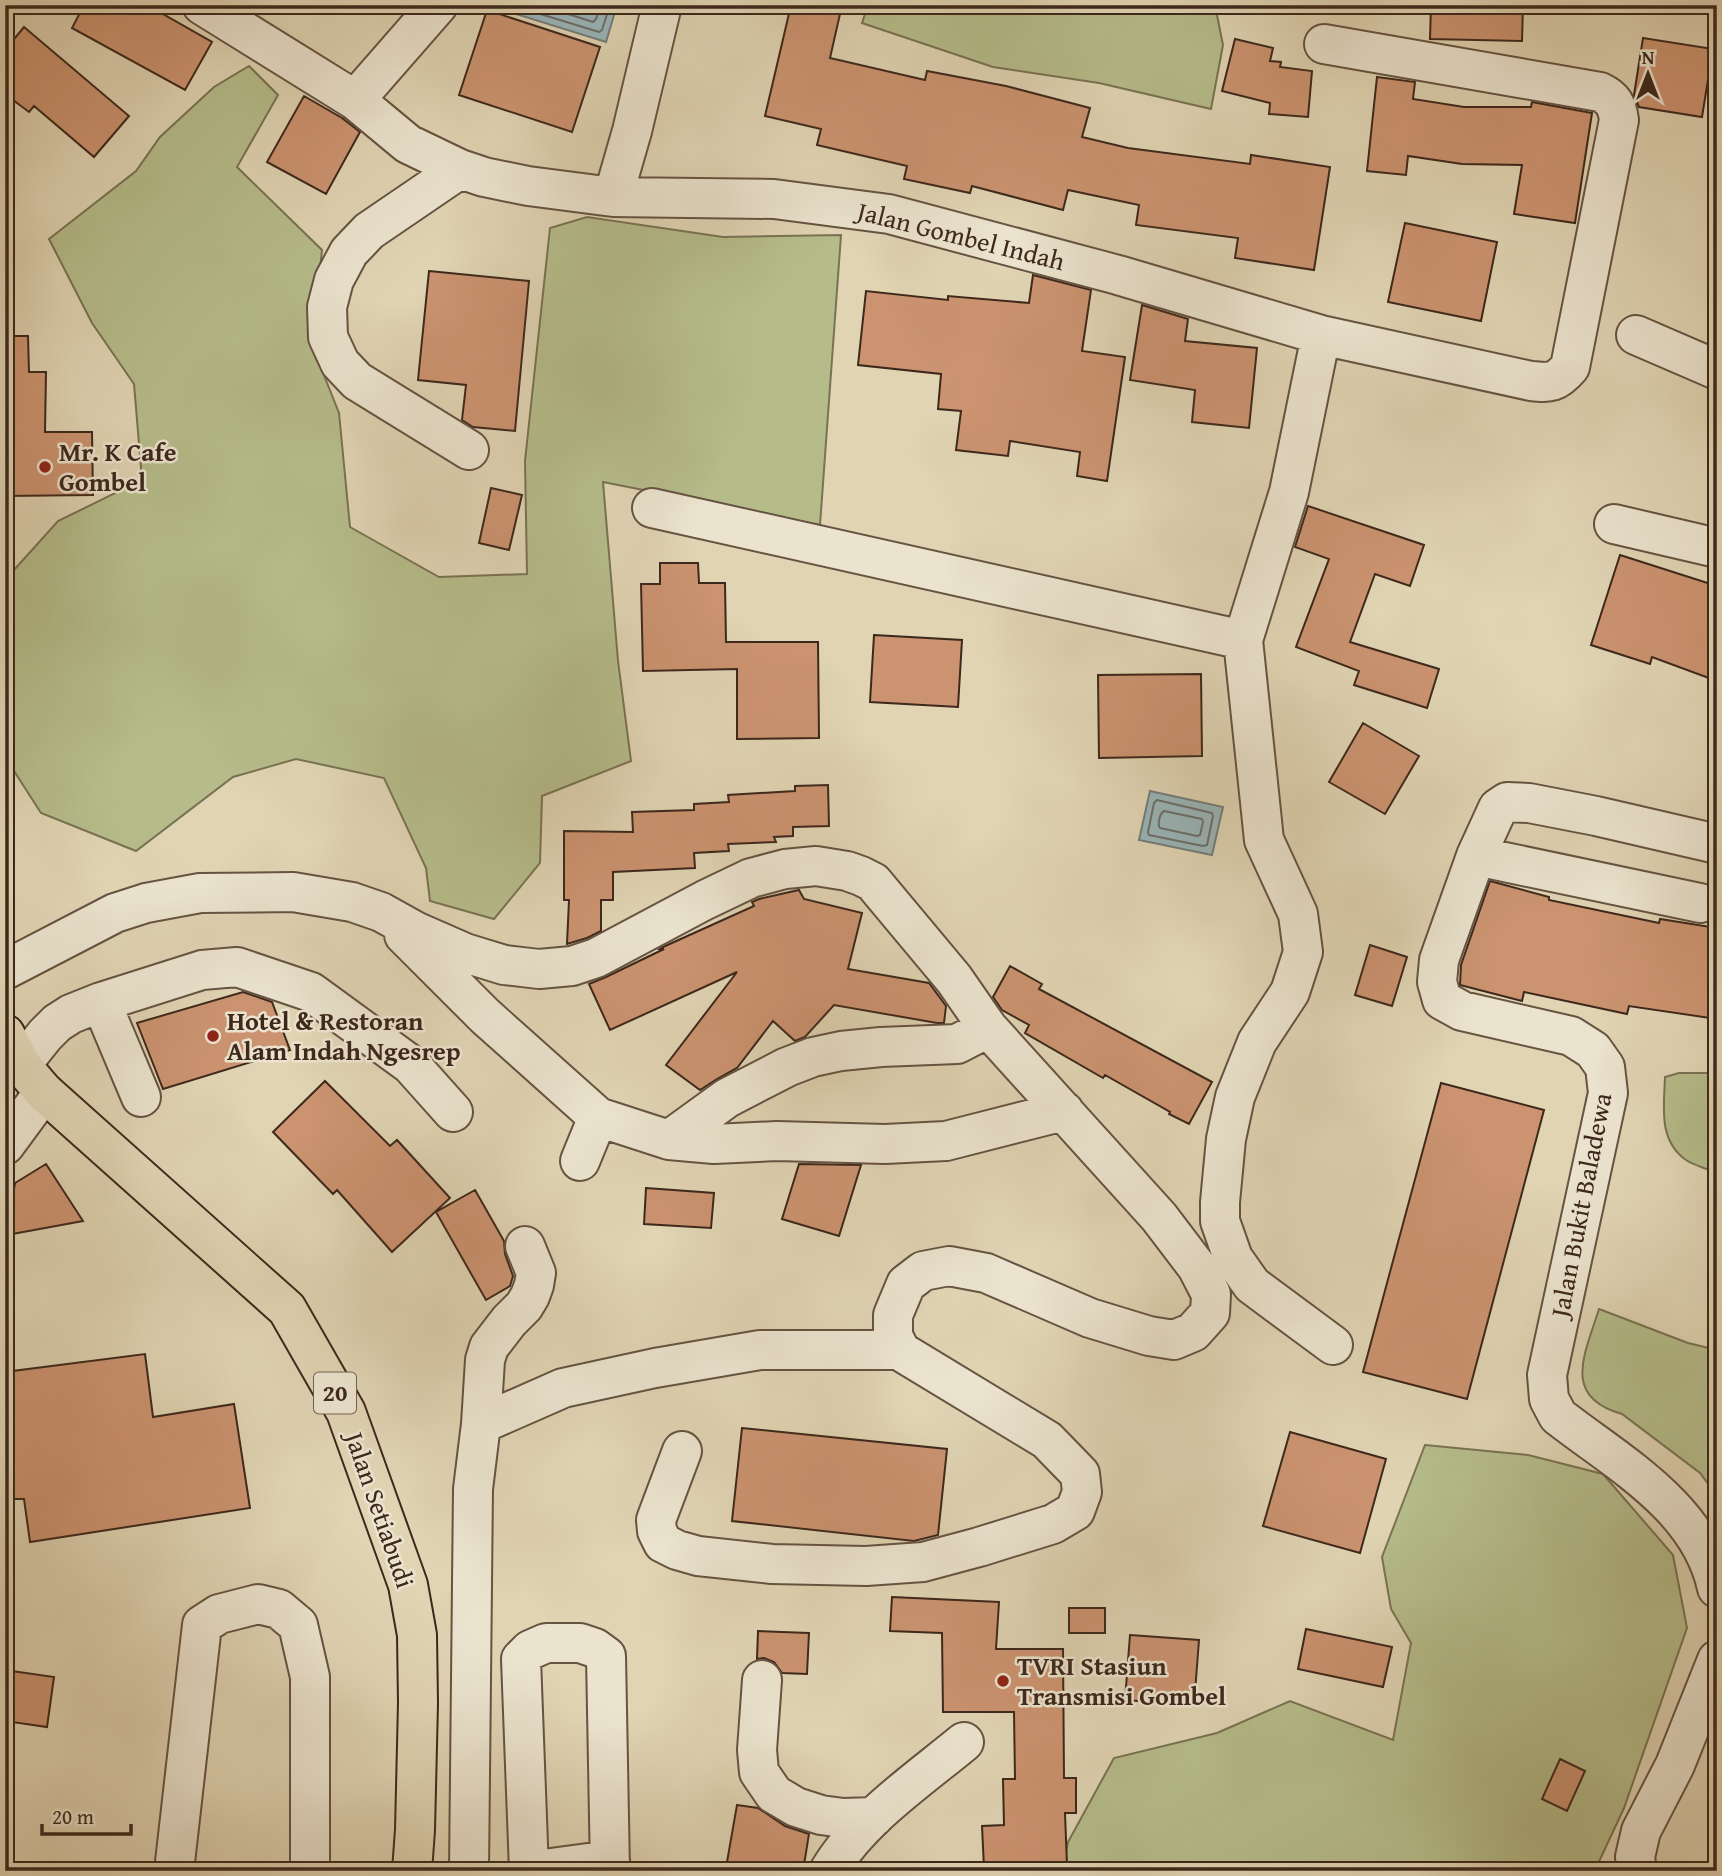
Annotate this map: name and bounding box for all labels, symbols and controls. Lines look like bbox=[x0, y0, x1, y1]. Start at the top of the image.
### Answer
north arrow bbox=[1614, 38, 1684, 108]
text: N bbox=[1642, 43, 1655, 71]
street label: Jalan Gombel Indah bbox=[851, 190, 1069, 280]
place label: Mr. K Cafe Gombel bbox=[59, 432, 177, 501]
marker: Mr. K Cafe Gombel bbox=[37, 459, 53, 475]
place label: Hotel & Restoran Alam Indah Ngesrep bbox=[227, 1001, 461, 1070]
marker: Hotel & Restoran Alam Indah Ngesrep bbox=[205, 1028, 221, 1044]
street label: Jalan Bukit Baladewa bbox=[1539, 1089, 1622, 1323]
road number: 20 bbox=[314, 1372, 356, 1414]
street label: Jalan Setiabudi bbox=[335, 1424, 425, 1593]
place label: TVRI Stasiun Transmisi Gombel bbox=[1017, 1646, 1226, 1715]
marker: TVRI Stasiun Transmisi Gombel bbox=[995, 1673, 1011, 1689]
scale bar bbox=[42, 1792, 131, 1836]
text: 20 m bbox=[52, 1801, 94, 1832]

